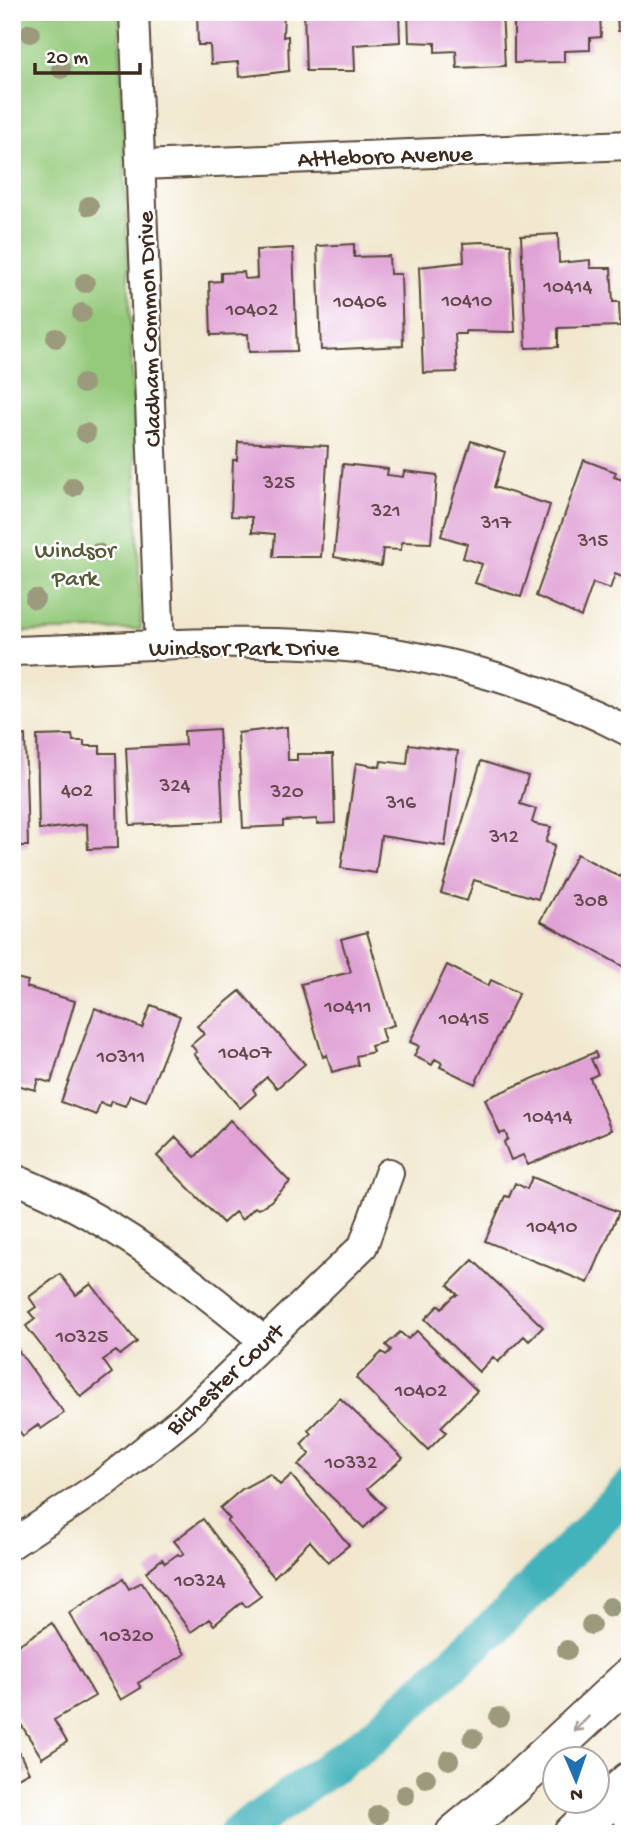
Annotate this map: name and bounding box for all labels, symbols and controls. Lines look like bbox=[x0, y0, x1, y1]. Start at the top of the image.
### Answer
scale bar bbox=[35, 32, 140, 76]
text: 20 m bbox=[46, 47, 88, 72]
street label: Attleboro Avenue bbox=[297, 141, 474, 176]
street label: Cladham Common Drive bbox=[133, 210, 170, 447]
house number: 10414 bbox=[543, 276, 592, 301]
house number: 10410 bbox=[441, 290, 492, 315]
house number: 10406 bbox=[333, 291, 387, 316]
house number: 10402 bbox=[225, 299, 278, 324]
house number: 325 bbox=[262, 472, 295, 497]
house number: 321 bbox=[370, 500, 401, 525]
house number: 317 bbox=[480, 512, 512, 537]
house number: 315 bbox=[577, 530, 608, 555]
park label: Windsor Park bbox=[35, 538, 118, 595]
street label: Windsor Park Drive bbox=[149, 636, 340, 665]
house number: 324 bbox=[158, 775, 191, 800]
house number: 402 bbox=[61, 780, 93, 805]
house number: 320 bbox=[269, 781, 304, 806]
house number: 316 bbox=[385, 792, 416, 817]
house number: 312 bbox=[488, 826, 519, 851]
house number: 308 bbox=[573, 890, 608, 915]
house number: 10411 bbox=[323, 996, 372, 1021]
house number: 10415 bbox=[438, 1008, 489, 1033]
house number: 10407 bbox=[217, 1042, 273, 1067]
house number: 10311 bbox=[96, 1046, 145, 1071]
house number: 10414 bbox=[523, 1106, 572, 1131]
house number: 10410 bbox=[526, 1216, 577, 1241]
street label: Bichester Court bbox=[161, 1317, 293, 1443]
house number: 10325 bbox=[55, 1326, 108, 1351]
house number: 10402 bbox=[394, 1380, 447, 1405]
house number: 10332 bbox=[324, 1452, 377, 1477]
house number: 10324 bbox=[173, 1570, 226, 1595]
house number: 10320 bbox=[99, 1625, 154, 1650]
one-way arrow bbox=[572, 1716, 589, 1733]
north arrow bbox=[540, 1744, 610, 1814]
text: N bbox=[570, 1782, 583, 1805]

